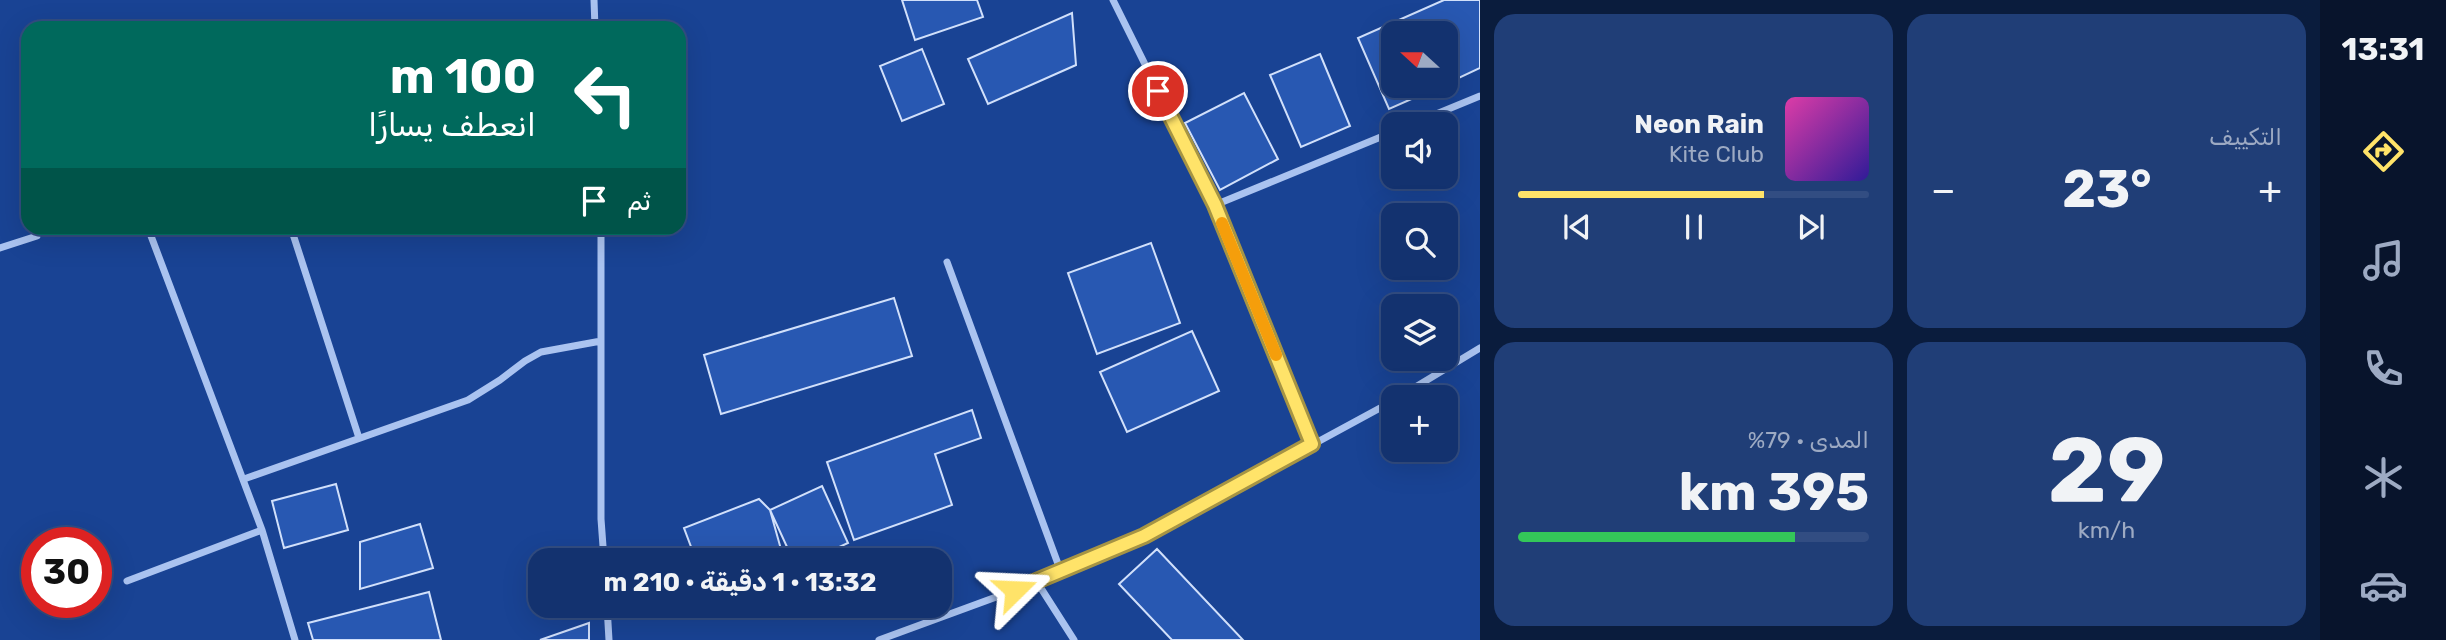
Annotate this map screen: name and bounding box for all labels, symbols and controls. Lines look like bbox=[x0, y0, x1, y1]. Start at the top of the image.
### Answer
north arrow bbox=[1381, 21, 1458, 98]
map controls bbox=[1381, 21, 1458, 462]
text: 13:31 bbox=[2342, 30, 2424, 68]
text: 100 m bbox=[390, 47, 536, 105]
icon: left bbox=[560, 49, 651, 140]
pin bbox=[1128, 61, 1188, 121]
icon: arrive bbox=[1139, 72, 1177, 110]
text: انعطف يسارًا bbox=[368, 106, 536, 144]
text: Neon Rain bbox=[1634, 109, 1764, 140]
button: sound bbox=[1381, 112, 1458, 189]
text: التكييف bbox=[2209, 123, 2282, 151]
icon: directions bbox=[2359, 127, 2408, 176]
text: Kite Club bbox=[1669, 140, 1764, 168]
text: 23° bbox=[2062, 158, 2152, 220]
text: − bbox=[1931, 167, 1956, 213]
text: + bbox=[2258, 167, 2282, 213]
icon: arrive bbox=[575, 182, 613, 220]
text: ثم bbox=[627, 186, 651, 217]
button: search bbox=[1381, 203, 1458, 280]
icon: previous bbox=[1558, 208, 1596, 246]
icon: pause bbox=[1675, 208, 1713, 246]
icon: next bbox=[1792, 208, 1830, 246]
icon: music bbox=[2359, 236, 2408, 285]
button: layers bbox=[1381, 294, 1458, 371]
icon: phone bbox=[2359, 344, 2408, 393]
button: + bbox=[1381, 385, 1458, 462]
text: 29 bbox=[2048, 416, 2165, 524]
text: المدى · 79% bbox=[1748, 426, 1869, 454]
icon: climate bbox=[2359, 453, 2408, 502]
text: 395 km bbox=[1679, 461, 1869, 523]
text: km/h bbox=[2078, 516, 2135, 544]
speed limit sign: 30 bbox=[21, 527, 112, 618]
position arrow bbox=[978, 553, 1052, 627]
icon: car bbox=[2359, 561, 2408, 610]
text: 13:32 · 1 دقيقة · 210 m bbox=[603, 567, 877, 598]

